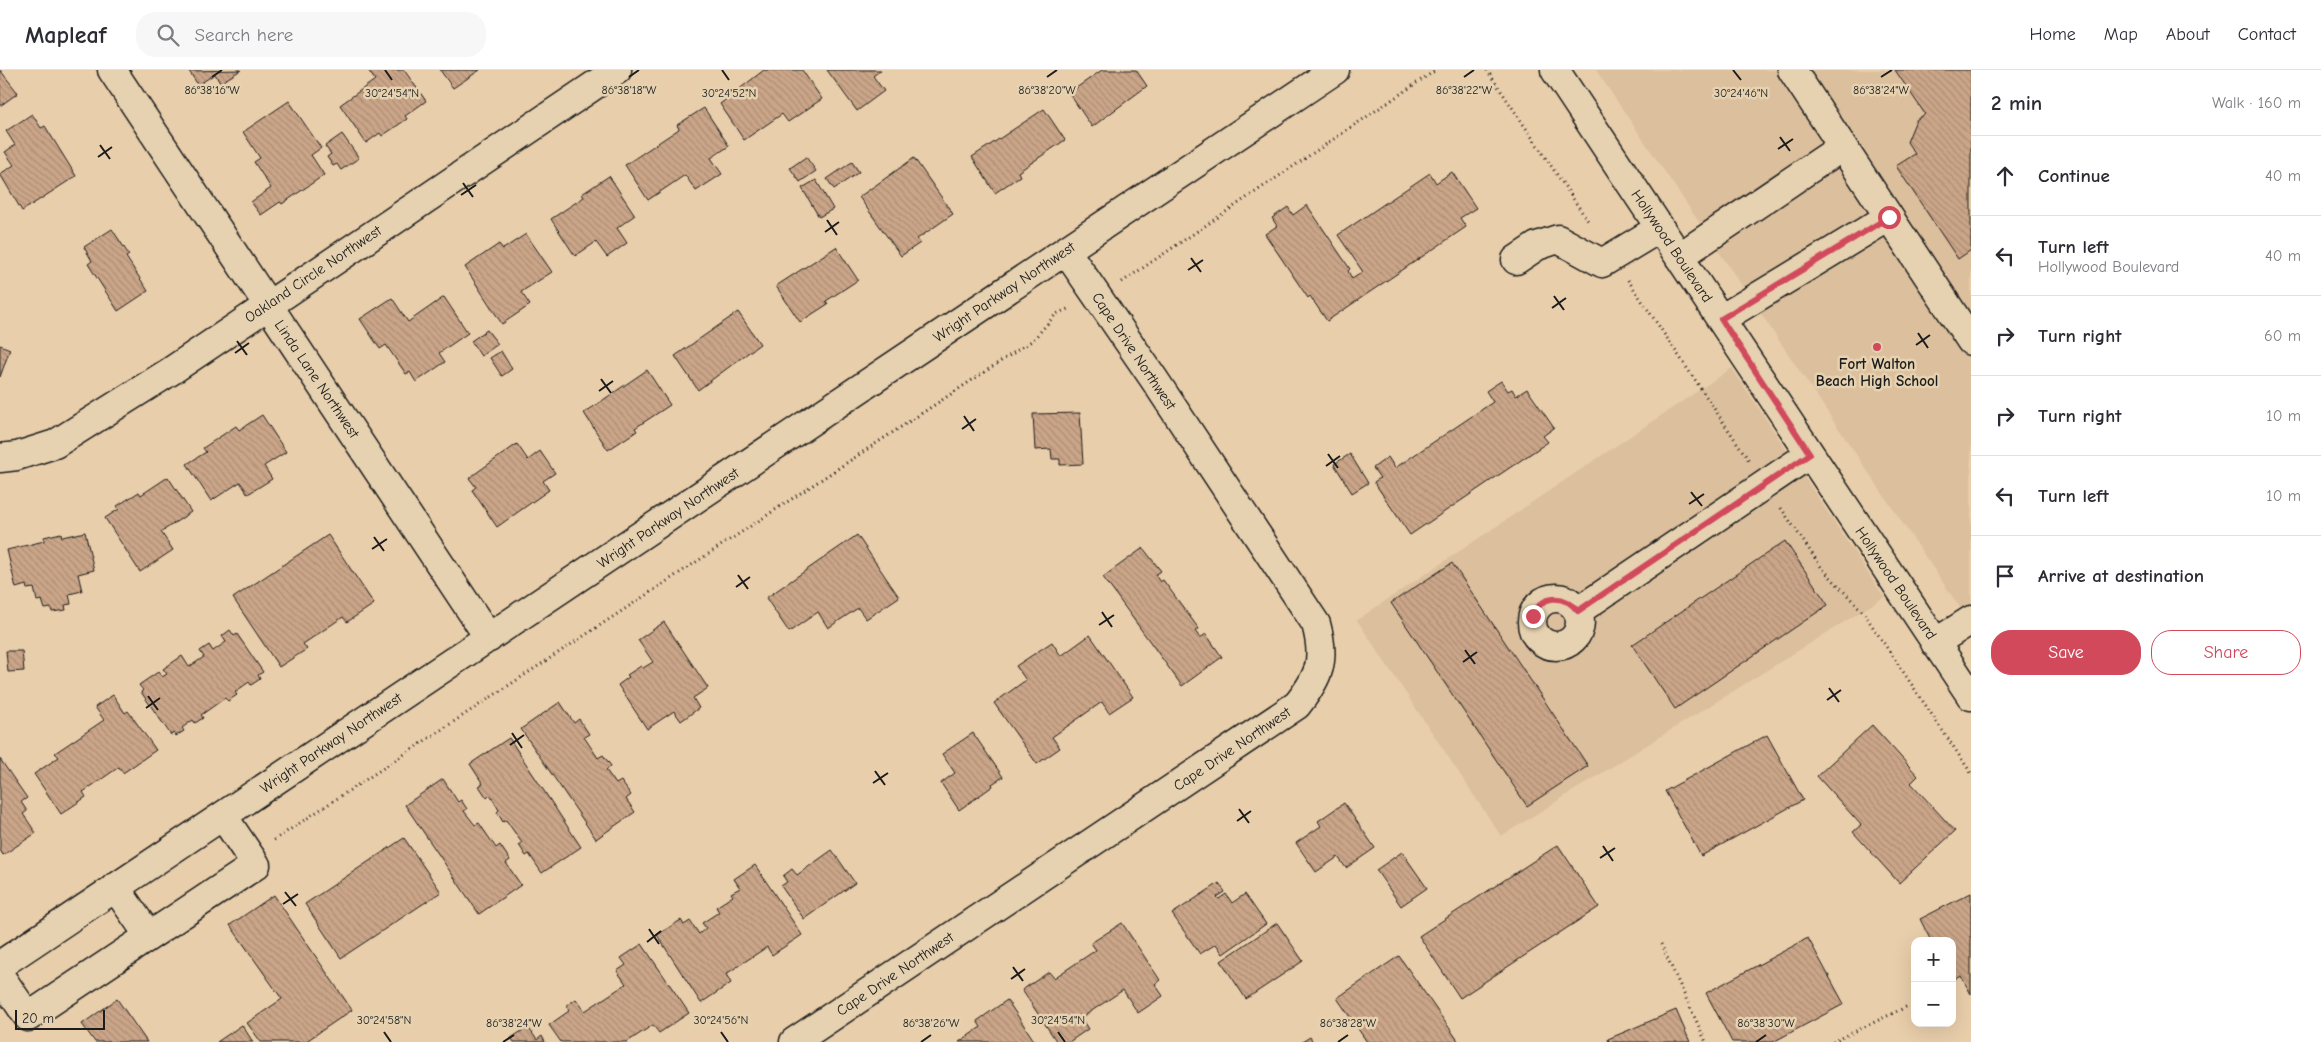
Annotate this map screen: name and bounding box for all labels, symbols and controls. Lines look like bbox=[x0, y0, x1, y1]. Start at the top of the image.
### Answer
search box bbox=[136, 12, 486, 57]
text: Mapleaf bbox=[25, 21, 106, 49]
icon: search bbox=[154, 21, 182, 49]
text: Search here bbox=[194, 24, 293, 46]
text: Home bbox=[2029, 24, 2076, 45]
text: Map bbox=[2104, 24, 2138, 45]
text: About bbox=[2166, 24, 2210, 45]
text: Contact bbox=[2238, 24, 2296, 45]
text: 86°38'16"W bbox=[184, 83, 240, 97]
text: 86°38'18"W bbox=[602, 83, 657, 97]
text: 86°38'20"W bbox=[1018, 83, 1076, 97]
text: 86°38'22"W bbox=[1436, 83, 1493, 97]
text: 86°38'24"W bbox=[1853, 83, 1910, 97]
text: 30°24'54"N bbox=[365, 86, 419, 100]
text: 30°24'52"N bbox=[702, 86, 756, 100]
text: 30°24'46"N bbox=[1714, 86, 1768, 100]
text: 2 min bbox=[1991, 91, 2042, 115]
text: Walk · 160 m bbox=[2212, 94, 2301, 112]
icon: ahead bbox=[1991, 162, 2019, 190]
text: Continue bbox=[2038, 165, 2110, 187]
text: 40 m bbox=[2265, 167, 2301, 185]
street label: Hollywood Boulevard bbox=[1628, 186, 1716, 306]
route start bbox=[1878, 206, 1901, 229]
street label: Oakland Circle Northwest bbox=[241, 221, 385, 326]
text: Turn left bbox=[2038, 236, 2109, 258]
street label: Wright Parkway Northwest bbox=[930, 237, 1079, 346]
icon: left bbox=[1991, 242, 2019, 270]
text: 40 m bbox=[2265, 247, 2301, 265]
text: Hollywood Boulevard bbox=[2038, 258, 2179, 276]
street label: Cape Drive Northwest bbox=[1088, 289, 1180, 414]
street label: Linda Lane Northwest bbox=[271, 317, 364, 442]
icon: right bbox=[1991, 322, 2019, 350]
text: Turn right bbox=[2038, 325, 2122, 347]
text: 60 m bbox=[2264, 327, 2301, 345]
marker: Fort Walton Beach High School bbox=[1871, 341, 1883, 353]
place label: Fort Walton Beach High School bbox=[1816, 355, 1938, 390]
icon: right bbox=[1991, 402, 2019, 430]
text: Turn right bbox=[2038, 405, 2122, 427]
text: 10 m bbox=[2266, 407, 2301, 425]
street label: Wright Parkway Northwest bbox=[594, 463, 743, 572]
icon: left bbox=[1991, 482, 2019, 510]
text: Turn left bbox=[2038, 485, 2109, 507]
text: 10 m bbox=[2266, 487, 2301, 505]
street label: Hollywood Boulevard bbox=[1852, 523, 1940, 643]
icon: arrive bbox=[1991, 562, 2019, 590]
text: Arrive at destination bbox=[2038, 565, 2204, 587]
route end bbox=[1522, 605, 1545, 628]
button: Save bbox=[1991, 630, 2141, 675]
button: Share bbox=[2151, 630, 2301, 675]
street label: Wright Parkway Northwest bbox=[257, 688, 406, 797]
street label: Cape Drive Northwest bbox=[1170, 703, 1295, 795]
street label: Cape Drive Northwest bbox=[833, 928, 958, 1020]
map controls bbox=[1911, 937, 1956, 1027]
button: + bbox=[1911, 937, 1956, 982]
button: − bbox=[1911, 982, 1956, 1027]
scale bar bbox=[15, 1007, 105, 1030]
text: 20 m bbox=[22, 1010, 54, 1027]
text: 30°24'58"N bbox=[357, 1013, 411, 1027]
text: 30°24'56"N bbox=[694, 1013, 748, 1027]
text: 30°24'54"N bbox=[1031, 1013, 1085, 1027]
text: 86°38'24"W bbox=[486, 1016, 543, 1030]
text: 86°38'26"W bbox=[903, 1016, 960, 1030]
text: 86°38'28"W bbox=[1320, 1016, 1377, 1030]
text: 86°38'30"W bbox=[1737, 1016, 1795, 1030]

